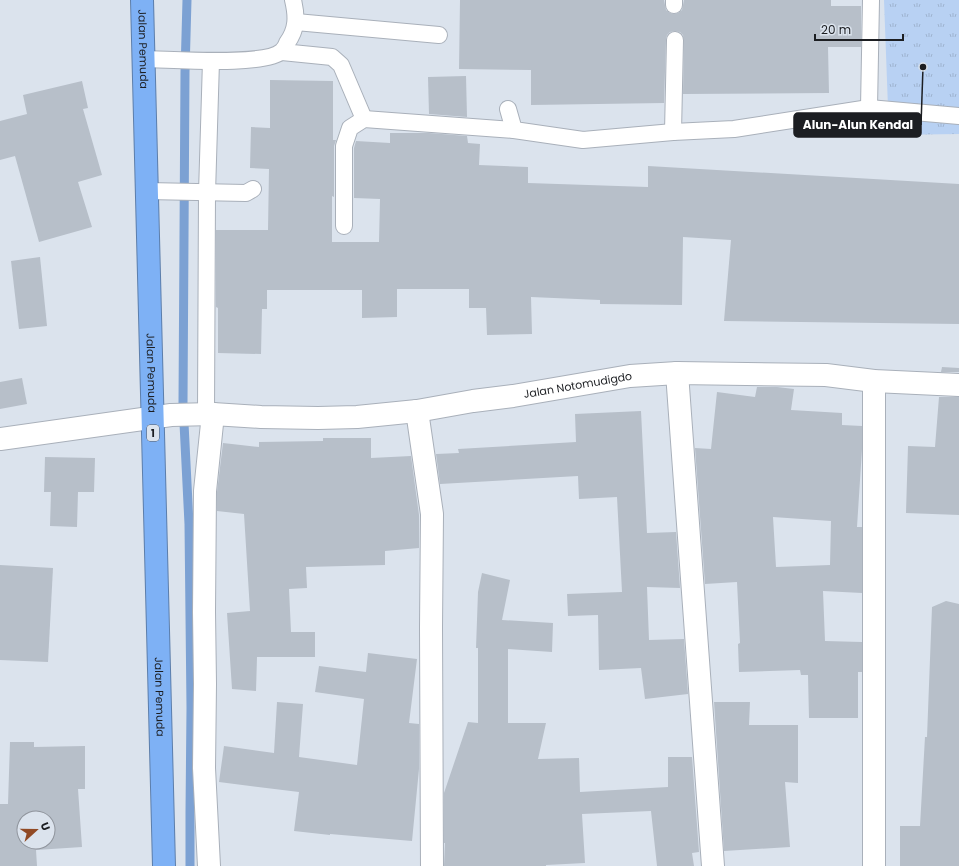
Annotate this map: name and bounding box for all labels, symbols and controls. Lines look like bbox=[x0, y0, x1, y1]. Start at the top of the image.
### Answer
street label: Jalan Pemuda bbox=[134, 9, 152, 89]
scale bar bbox=[815, 16, 903, 42]
text: 20 m bbox=[821, 21, 851, 38]
callout: Alun-Alun Kendal bbox=[794, 113, 921, 137]
text: Alun-Alun Kendal bbox=[803, 116, 913, 133]
street label: Jalan Pemuda bbox=[142, 333, 160, 413]
street label: Jalan Notomudigdo bbox=[522, 368, 633, 402]
road number: 1 bbox=[147, 425, 159, 441]
street label: Jalan Pemuda bbox=[151, 657, 169, 737]
north arrow bbox=[16, 810, 56, 850]
text: U bbox=[36, 820, 54, 833]

